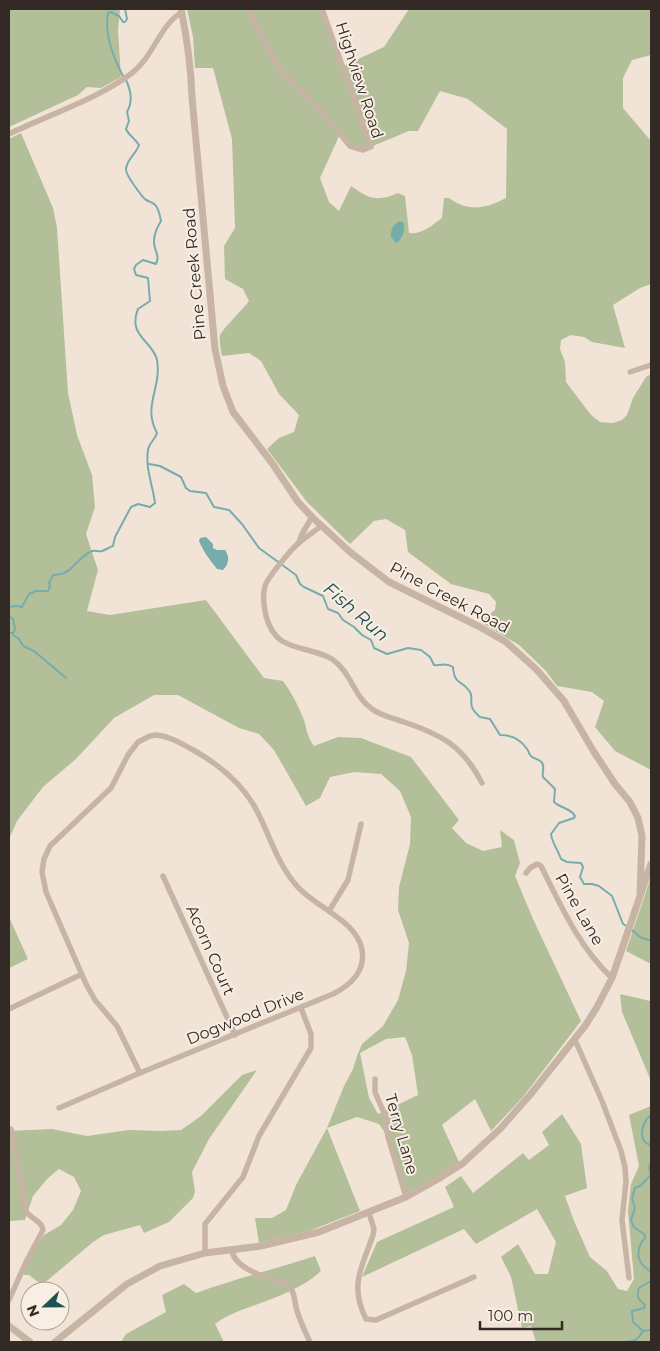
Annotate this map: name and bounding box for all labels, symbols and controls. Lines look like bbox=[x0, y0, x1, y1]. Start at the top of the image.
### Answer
street label: Highview Road bbox=[332, 19, 387, 141]
street label: Pine Creek Road bbox=[179, 207, 210, 341]
street label: Pine Creek Road bbox=[387, 558, 513, 637]
water label: Fish Run bbox=[319, 578, 393, 646]
street label: Pine Lane bbox=[551, 870, 608, 949]
street label: Acorn Court bbox=[182, 902, 239, 999]
street label: Dogwood Drive bbox=[184, 984, 307, 1049]
street label: Terry Lane bbox=[381, 1092, 422, 1177]
north arrow bbox=[20, 1281, 70, 1331]
scale bar bbox=[480, 1298, 562, 1330]
text: N bbox=[22, 1302, 43, 1319]
text: 100 m bbox=[488, 1306, 533, 1325]

